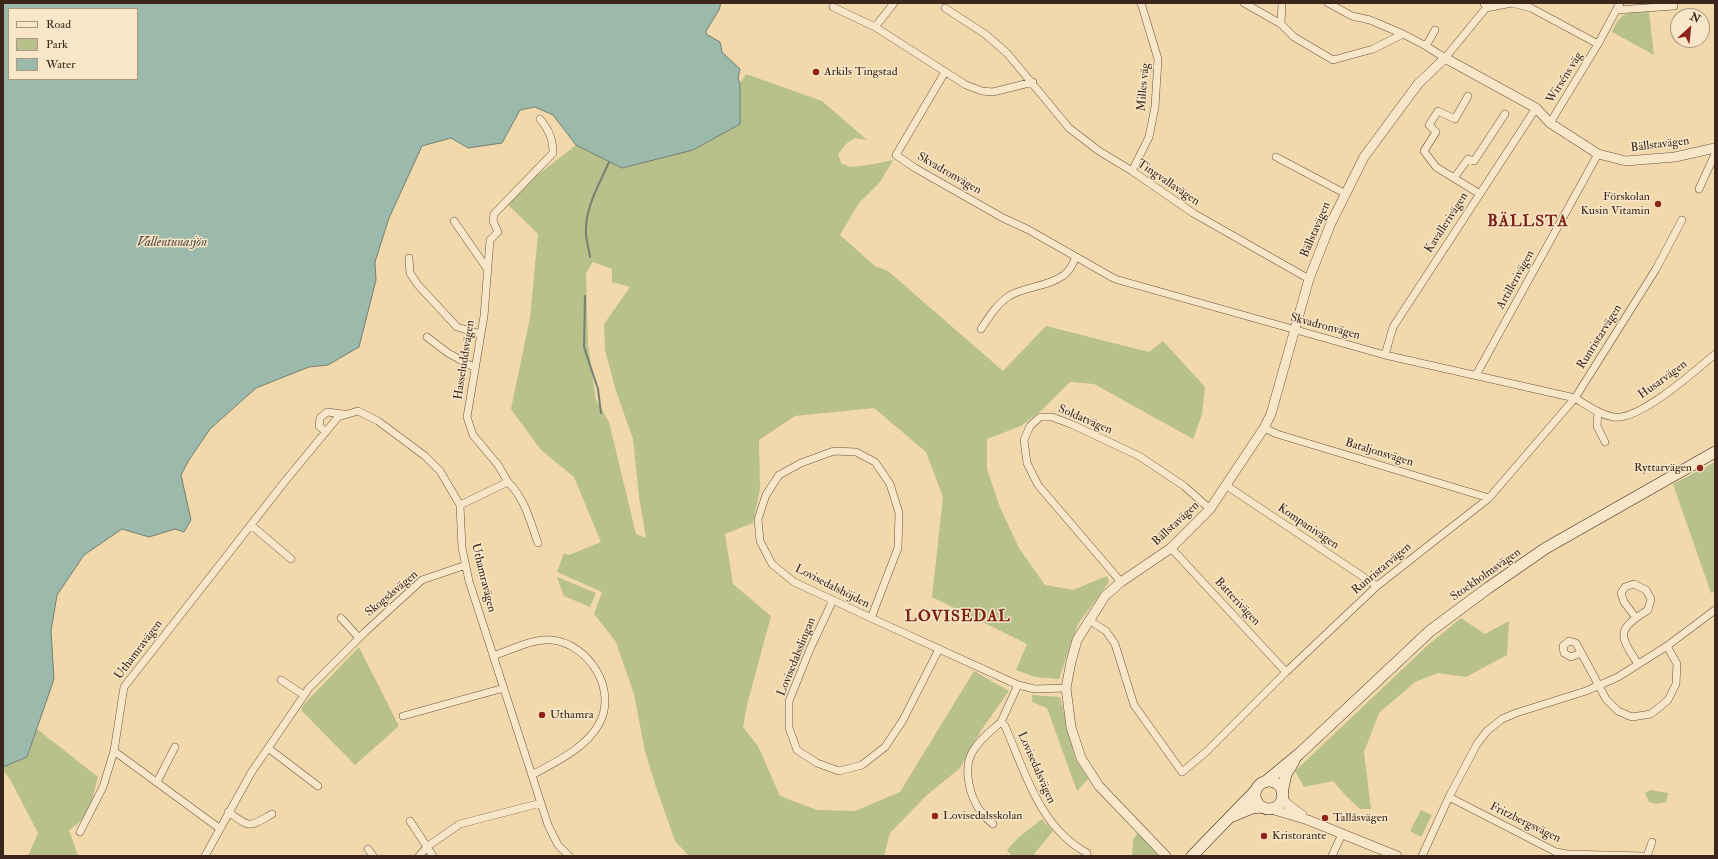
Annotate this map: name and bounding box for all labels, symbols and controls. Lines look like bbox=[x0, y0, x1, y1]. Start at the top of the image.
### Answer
legend bbox=[8, 8, 138, 80]
north arrow bbox=[1670, 8, 1710, 48]
text: N bbox=[1688, 10, 1703, 26]
text: Road bbox=[46, 17, 71, 32]
text: Park bbox=[46, 37, 68, 52]
street label: Wirséns väg bbox=[1544, 50, 1586, 106]
text: Water bbox=[46, 57, 75, 72]
street label: Milles väg bbox=[1135, 62, 1153, 112]
place label: Arkils Tingstad bbox=[824, 65, 898, 79]
marker: Arkils Tingstad bbox=[811, 67, 821, 77]
street label: Bällstavägen bbox=[1630, 134, 1690, 156]
street label: Skvadronvägen bbox=[914, 150, 984, 198]
street label: Tingvallavägen bbox=[1134, 157, 1202, 209]
street label: Kavallerivägen bbox=[1422, 190, 1472, 256]
place label: Förskolan Kusin Vitamin bbox=[1581, 190, 1650, 218]
marker: Förskolan Kusin Vitamin bbox=[1653, 199, 1663, 209]
street label: Bällstavägen bbox=[1298, 200, 1334, 260]
district label: BÄLLSTA bbox=[1487, 213, 1569, 233]
water label: Vallentunasjön bbox=[137, 235, 207, 251]
street label: Artillerivägen bbox=[1494, 248, 1538, 312]
street label: Runristarvägen bbox=[1574, 302, 1626, 372]
street label: Skvadronvägen bbox=[1288, 311, 1362, 343]
street label: Hasseluddsvägen bbox=[452, 319, 478, 401]
street label: Husarvägen bbox=[1636, 358, 1690, 402]
street label: Soldatvägen bbox=[1056, 402, 1114, 438]
street label: Bataljonsvägen bbox=[1343, 436, 1415, 470]
place label: Ryttarvägen bbox=[1634, 461, 1692, 475]
marker: Ryttarvägen bbox=[1695, 463, 1705, 473]
street label: Bällstavägen bbox=[1150, 499, 1202, 549]
street label: Kompanivägen bbox=[1275, 501, 1341, 553]
street label: Runristarvägen bbox=[1349, 540, 1415, 598]
street label: Uthamravägen bbox=[467, 542, 499, 614]
street label: Stockholmsvägen bbox=[1448, 545, 1524, 605]
street label: Lovisedalshöjden bbox=[792, 562, 872, 612]
street label: Skogsåsvägen bbox=[363, 568, 421, 620]
street label: Batterivägen bbox=[1211, 575, 1263, 629]
district label: LOVISEDAL bbox=[905, 608, 1011, 628]
street label: Lovisedalsslingan bbox=[775, 616, 819, 698]
street label: Uthamravägen bbox=[112, 617, 166, 683]
place label: Uthamra bbox=[550, 708, 594, 722]
marker: Uthamra bbox=[537, 710, 547, 720]
street label: Lovisedalsvägen bbox=[1014, 730, 1058, 806]
street label: Fritzbergsvägen bbox=[1487, 800, 1563, 846]
place label: Lovisedalsskolan bbox=[943, 809, 1023, 823]
marker: Lovisedalsskolan bbox=[930, 811, 940, 821]
place label: Tallåsvägen bbox=[1333, 811, 1388, 825]
marker: Tallåsvägen bbox=[1320, 813, 1330, 823]
place label: Kristorante bbox=[1272, 829, 1326, 843]
marker: Kristorante bbox=[1259, 831, 1269, 841]

